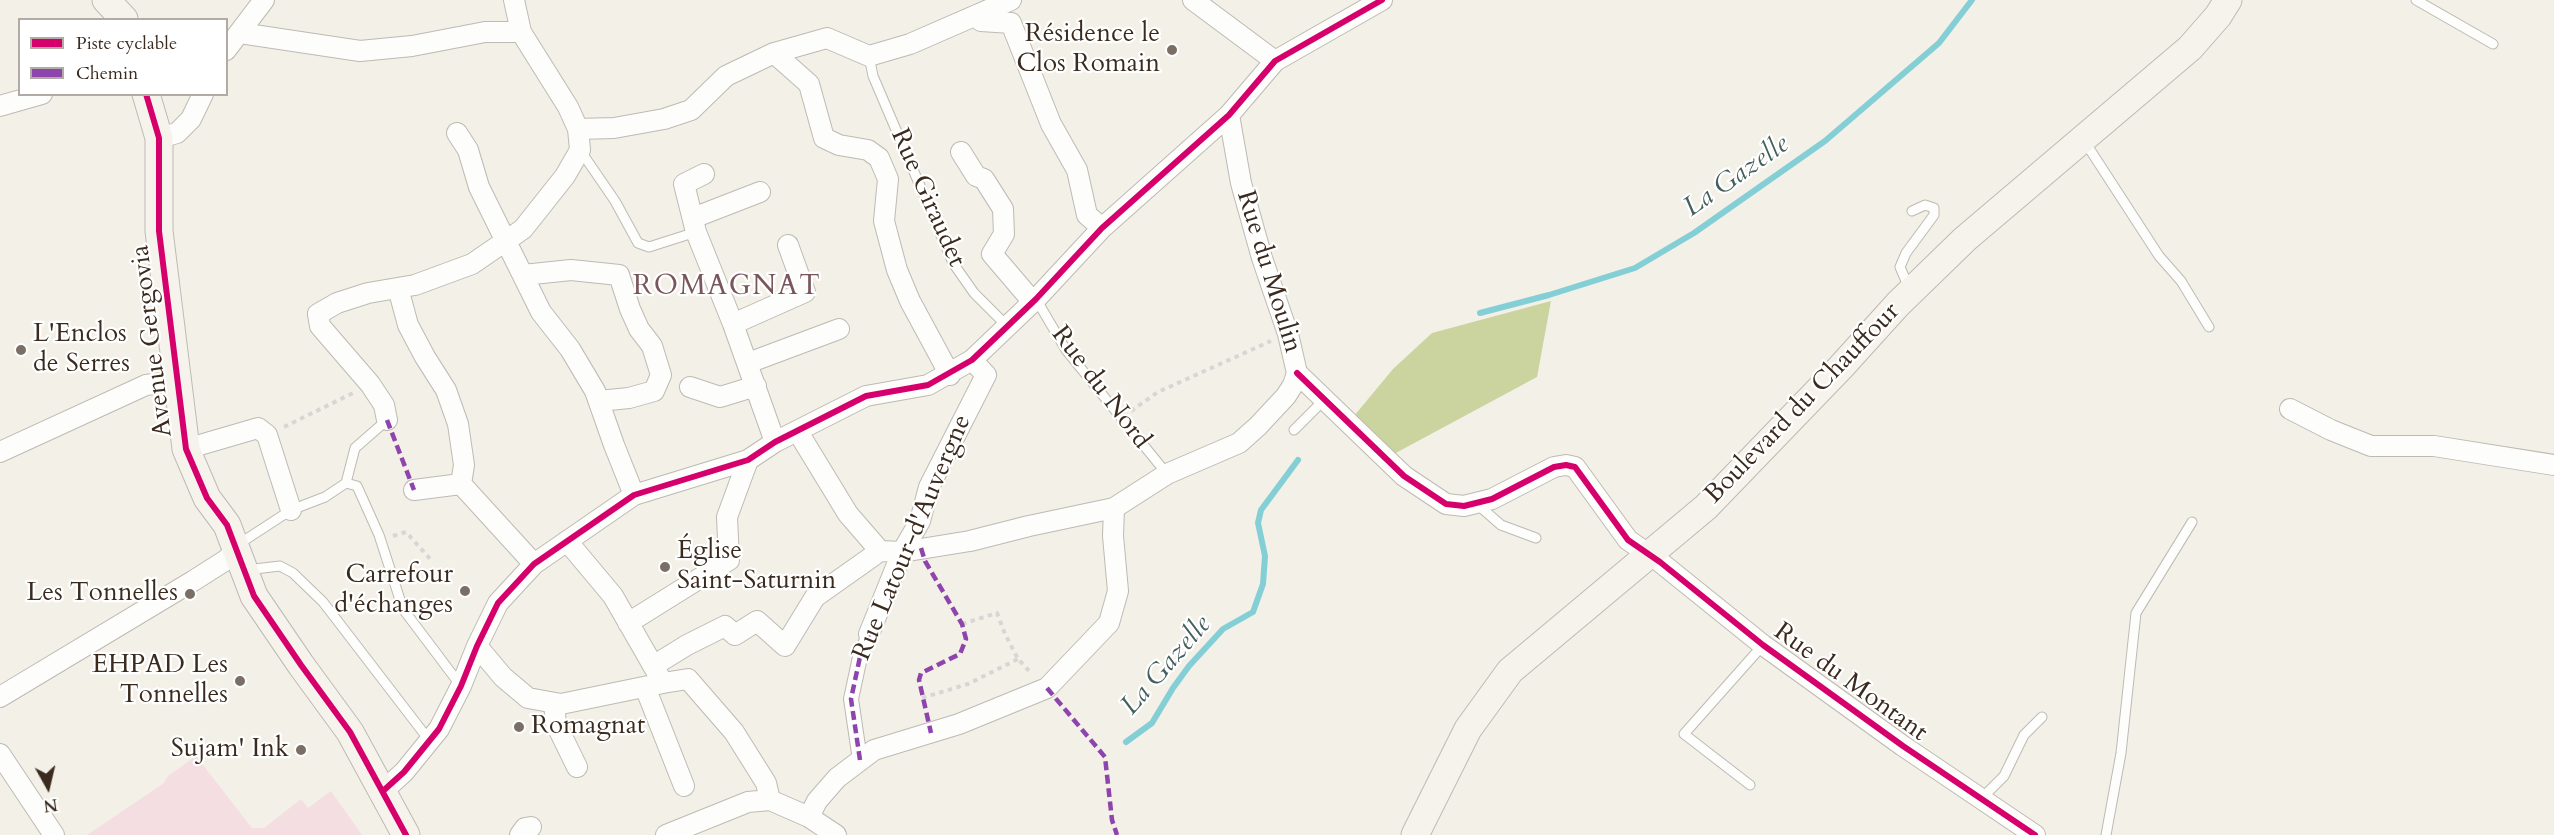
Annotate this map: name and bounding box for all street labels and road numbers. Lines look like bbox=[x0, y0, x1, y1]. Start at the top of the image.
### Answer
street label: Rue Giraudet bbox=[883, 124, 971, 272]
street label: Rue du Moulin bbox=[1229, 187, 1307, 357]
street label: Avenue Gergovia bbox=[126, 243, 180, 439]
street label: Boulevard du Chauffour bbox=[1699, 297, 1907, 511]
street label: Rue du Nord bbox=[1044, 320, 1156, 456]
street label: Rue Latour-d'Auvergne bbox=[847, 411, 979, 665]
street label: Rue du Montant bbox=[1767, 617, 1933, 749]

